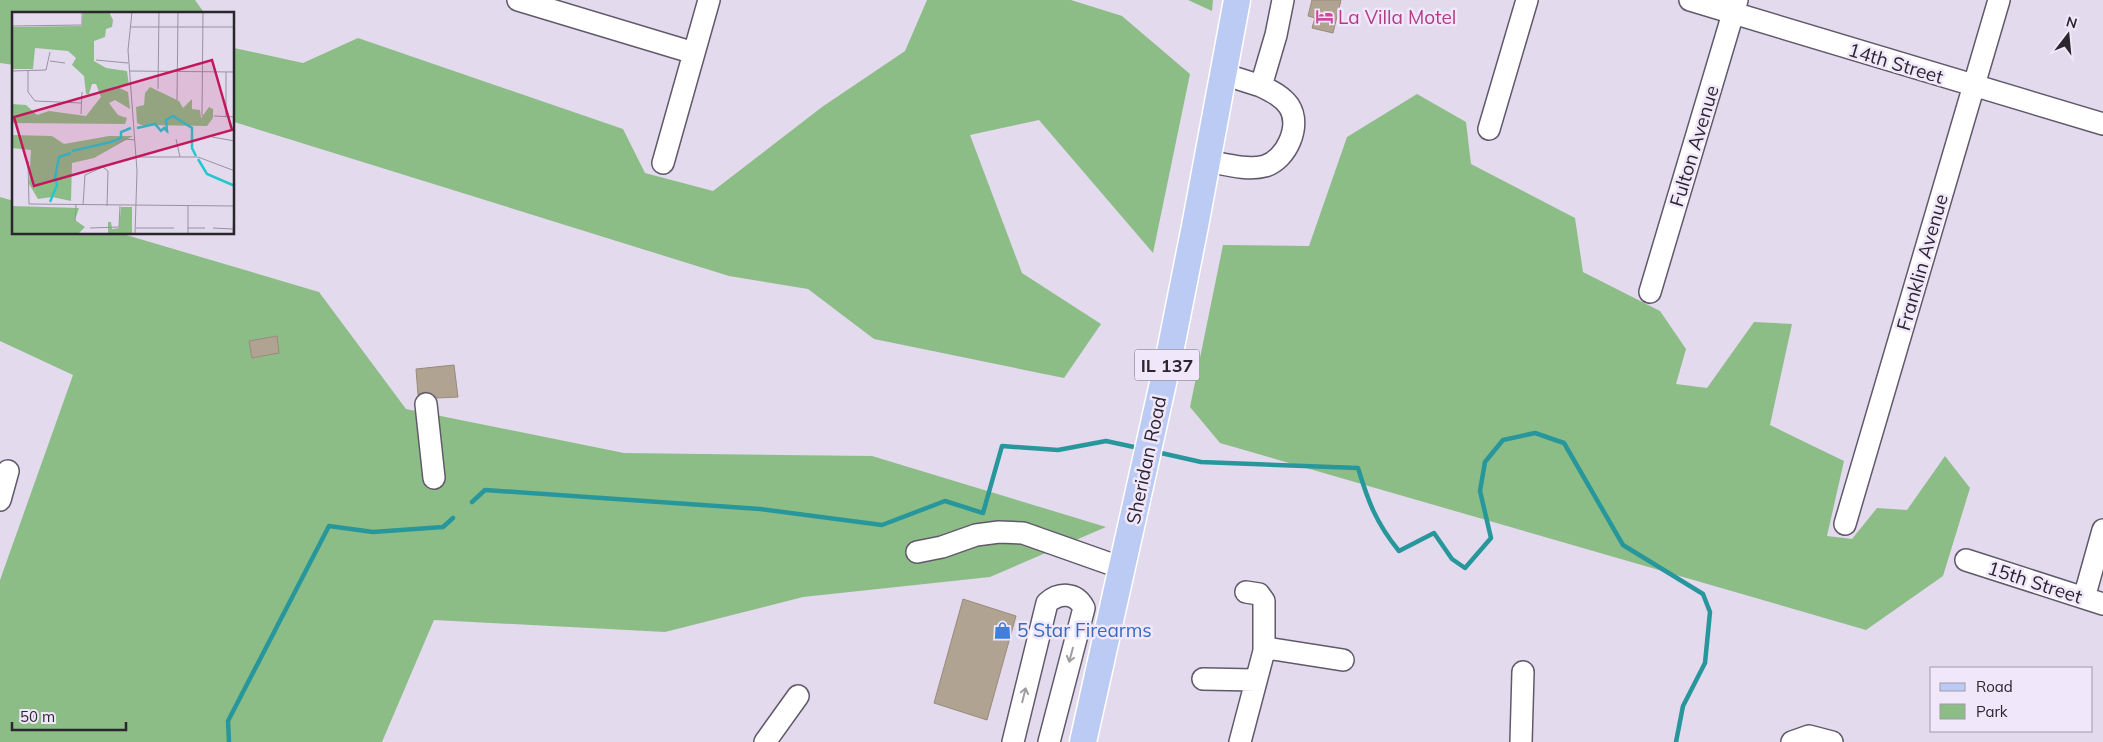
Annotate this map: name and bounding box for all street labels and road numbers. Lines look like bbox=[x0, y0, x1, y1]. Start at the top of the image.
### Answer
street label: 14th Street bbox=[1846, 37, 1947, 89]
street label: Fulton Avenue bbox=[1664, 82, 1724, 210]
street label: Franklin Avenue bbox=[1891, 191, 1953, 333]
road number: IL 137 bbox=[1134, 350, 1200, 380]
street label: Sheridan Road bbox=[1121, 394, 1171, 526]
street label: 15th Street bbox=[1985, 555, 2086, 609]

